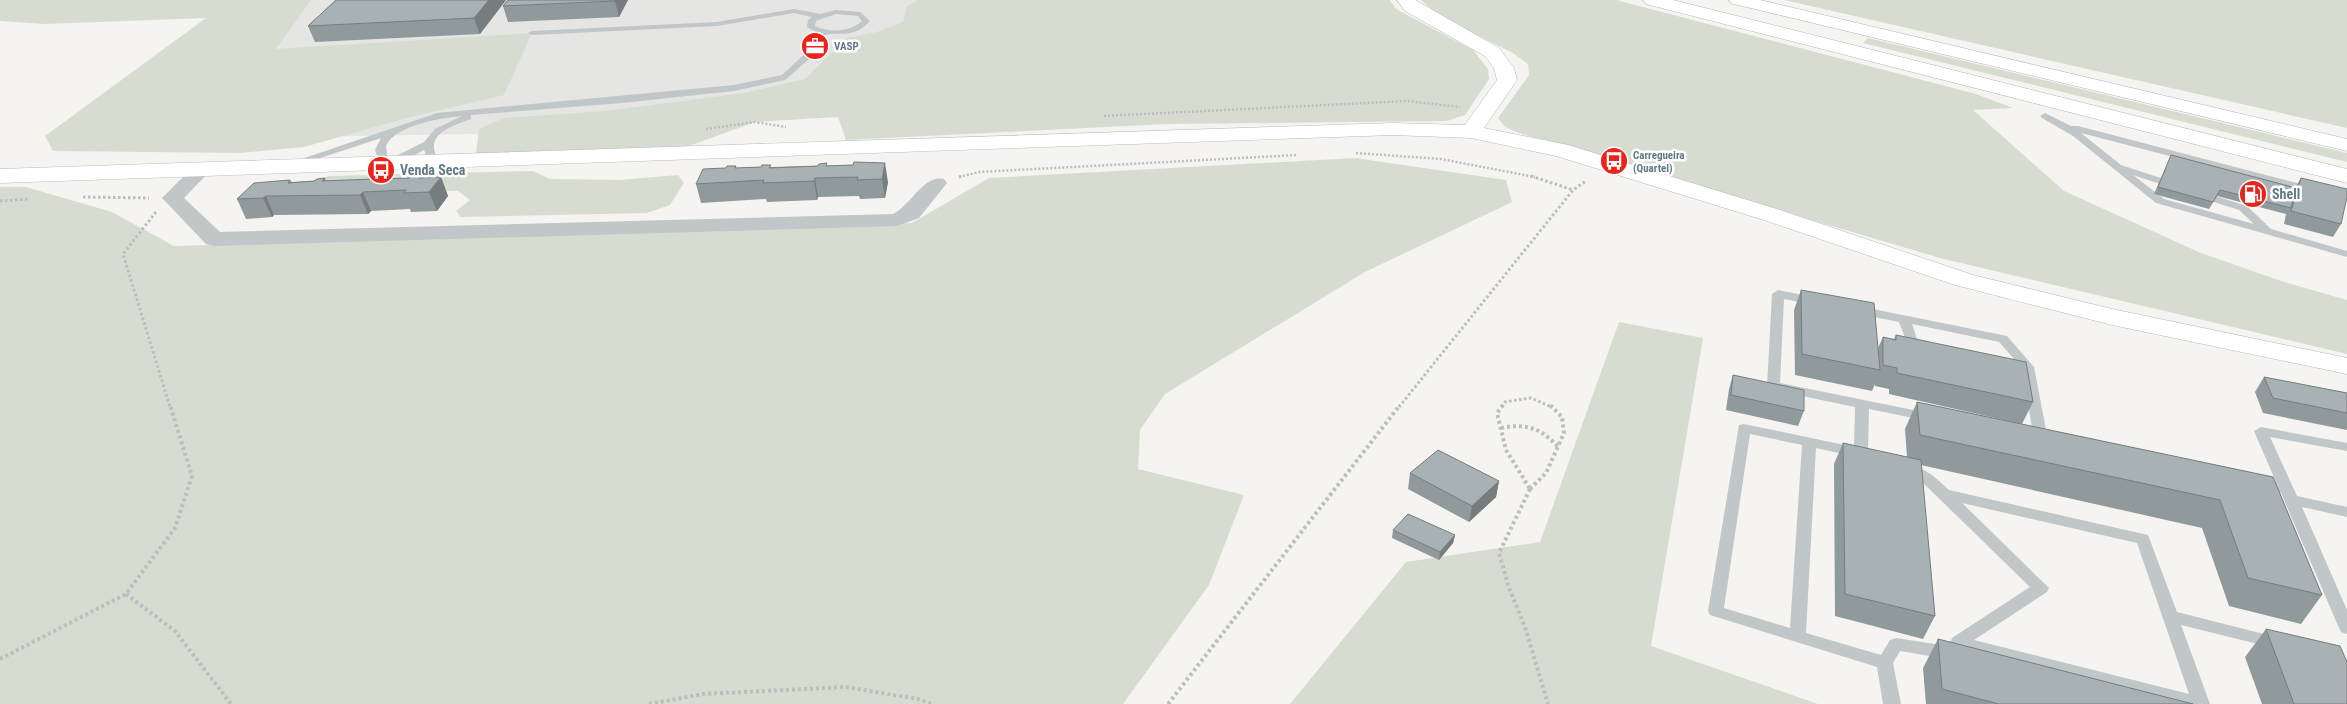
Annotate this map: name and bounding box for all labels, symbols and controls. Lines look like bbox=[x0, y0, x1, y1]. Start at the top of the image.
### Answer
office icon: VASP bbox=[800, 31, 830, 61]
place label: VASP bbox=[834, 40, 859, 53]
bus stop icon: Carregueira (Quartel) bbox=[1599, 146, 1629, 176]
place label: Carregueira (Quartel) bbox=[1633, 149, 1685, 175]
bus stop icon: Venda Seca bbox=[366, 155, 396, 185]
place label: Venda Seca bbox=[400, 162, 466, 178]
fuel station icon: Shell bbox=[2238, 179, 2268, 209]
place label: Shell bbox=[2272, 186, 2300, 202]

